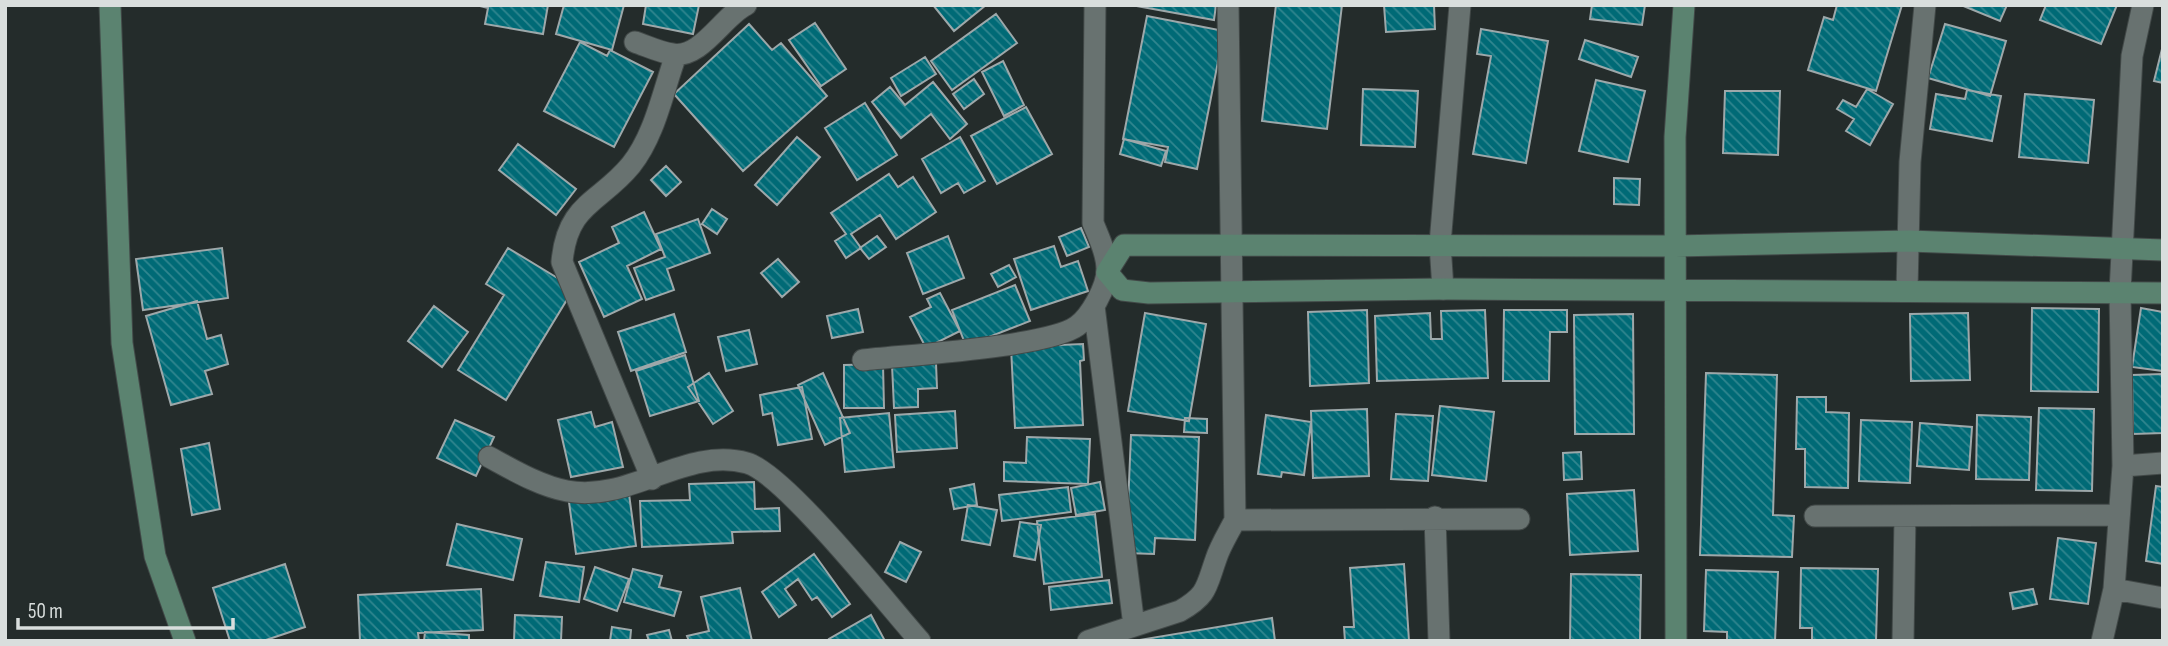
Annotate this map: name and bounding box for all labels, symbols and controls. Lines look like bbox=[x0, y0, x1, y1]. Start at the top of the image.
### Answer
scale bar bbox=[18, 586, 233, 630]
text: 50 m bbox=[28, 599, 63, 624]

